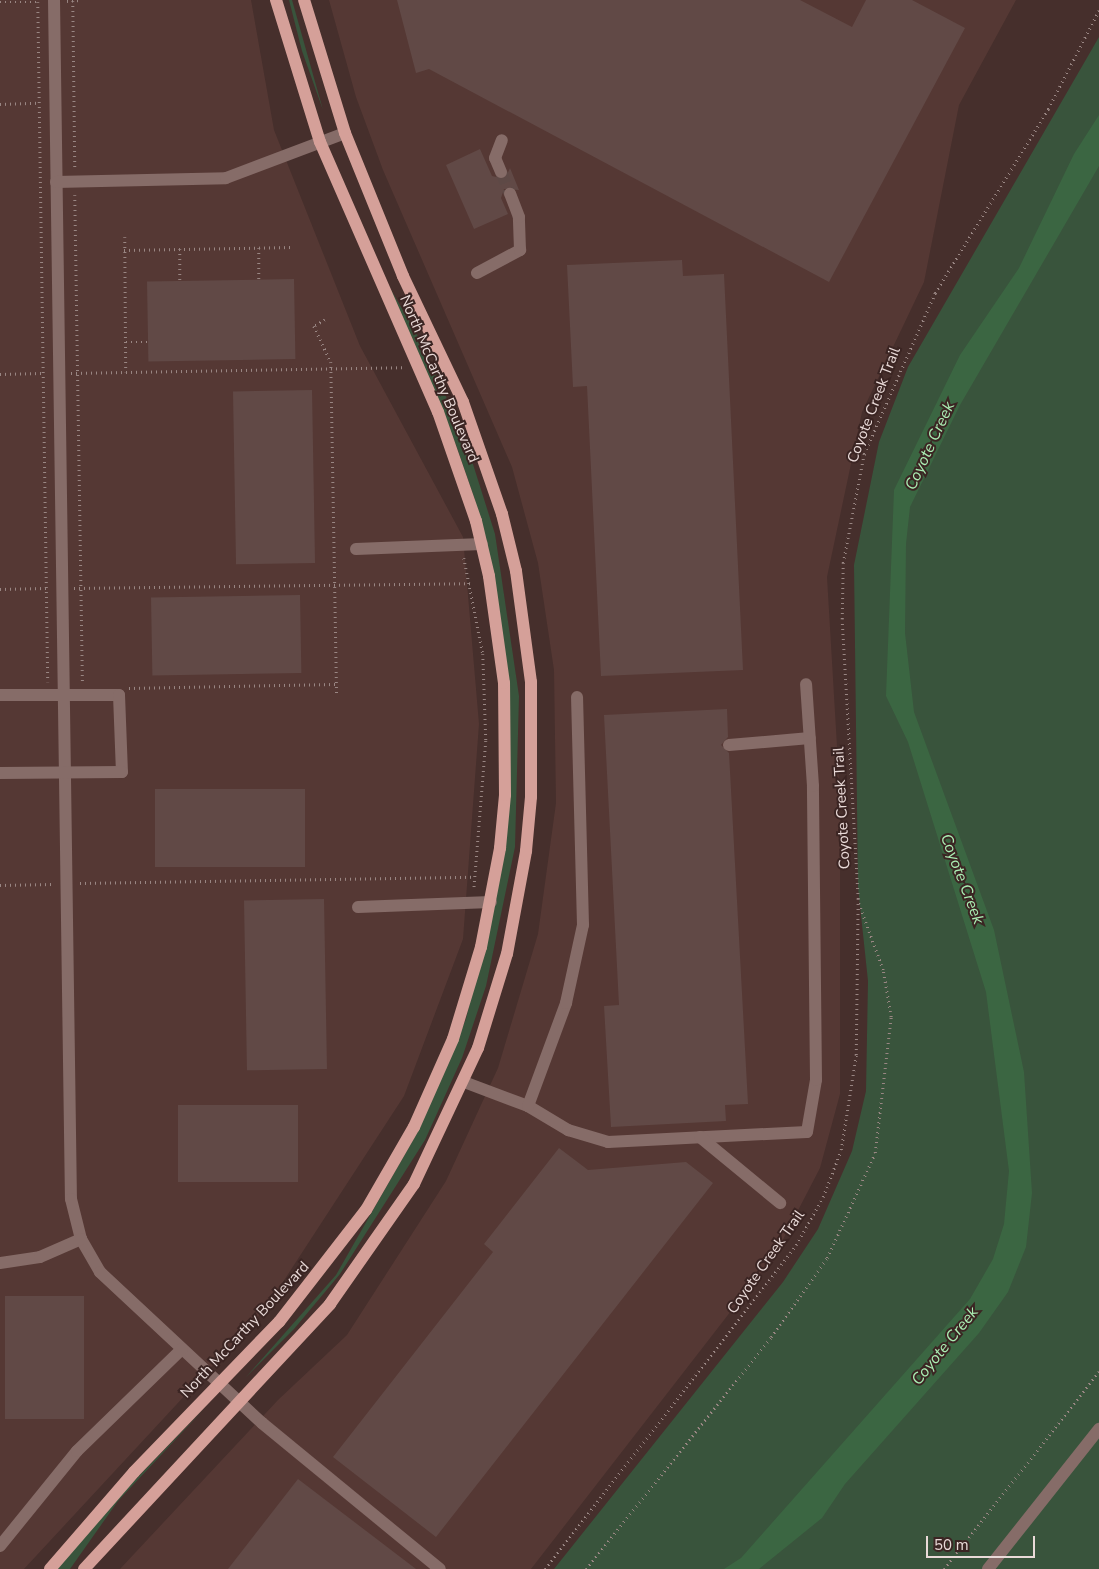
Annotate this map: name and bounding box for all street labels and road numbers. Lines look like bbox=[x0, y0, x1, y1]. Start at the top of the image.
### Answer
street label: North McCarthy Boulevard bbox=[396, 293, 482, 465]
street label: Coyote Creek Trail bbox=[844, 345, 904, 465]
street label: Coyote Creek Trail bbox=[830, 746, 854, 870]
street label: Coyote Creek Trail bbox=[724, 1207, 808, 1317]
street label: North McCarthy Boulevard bbox=[177, 1258, 313, 1402]

